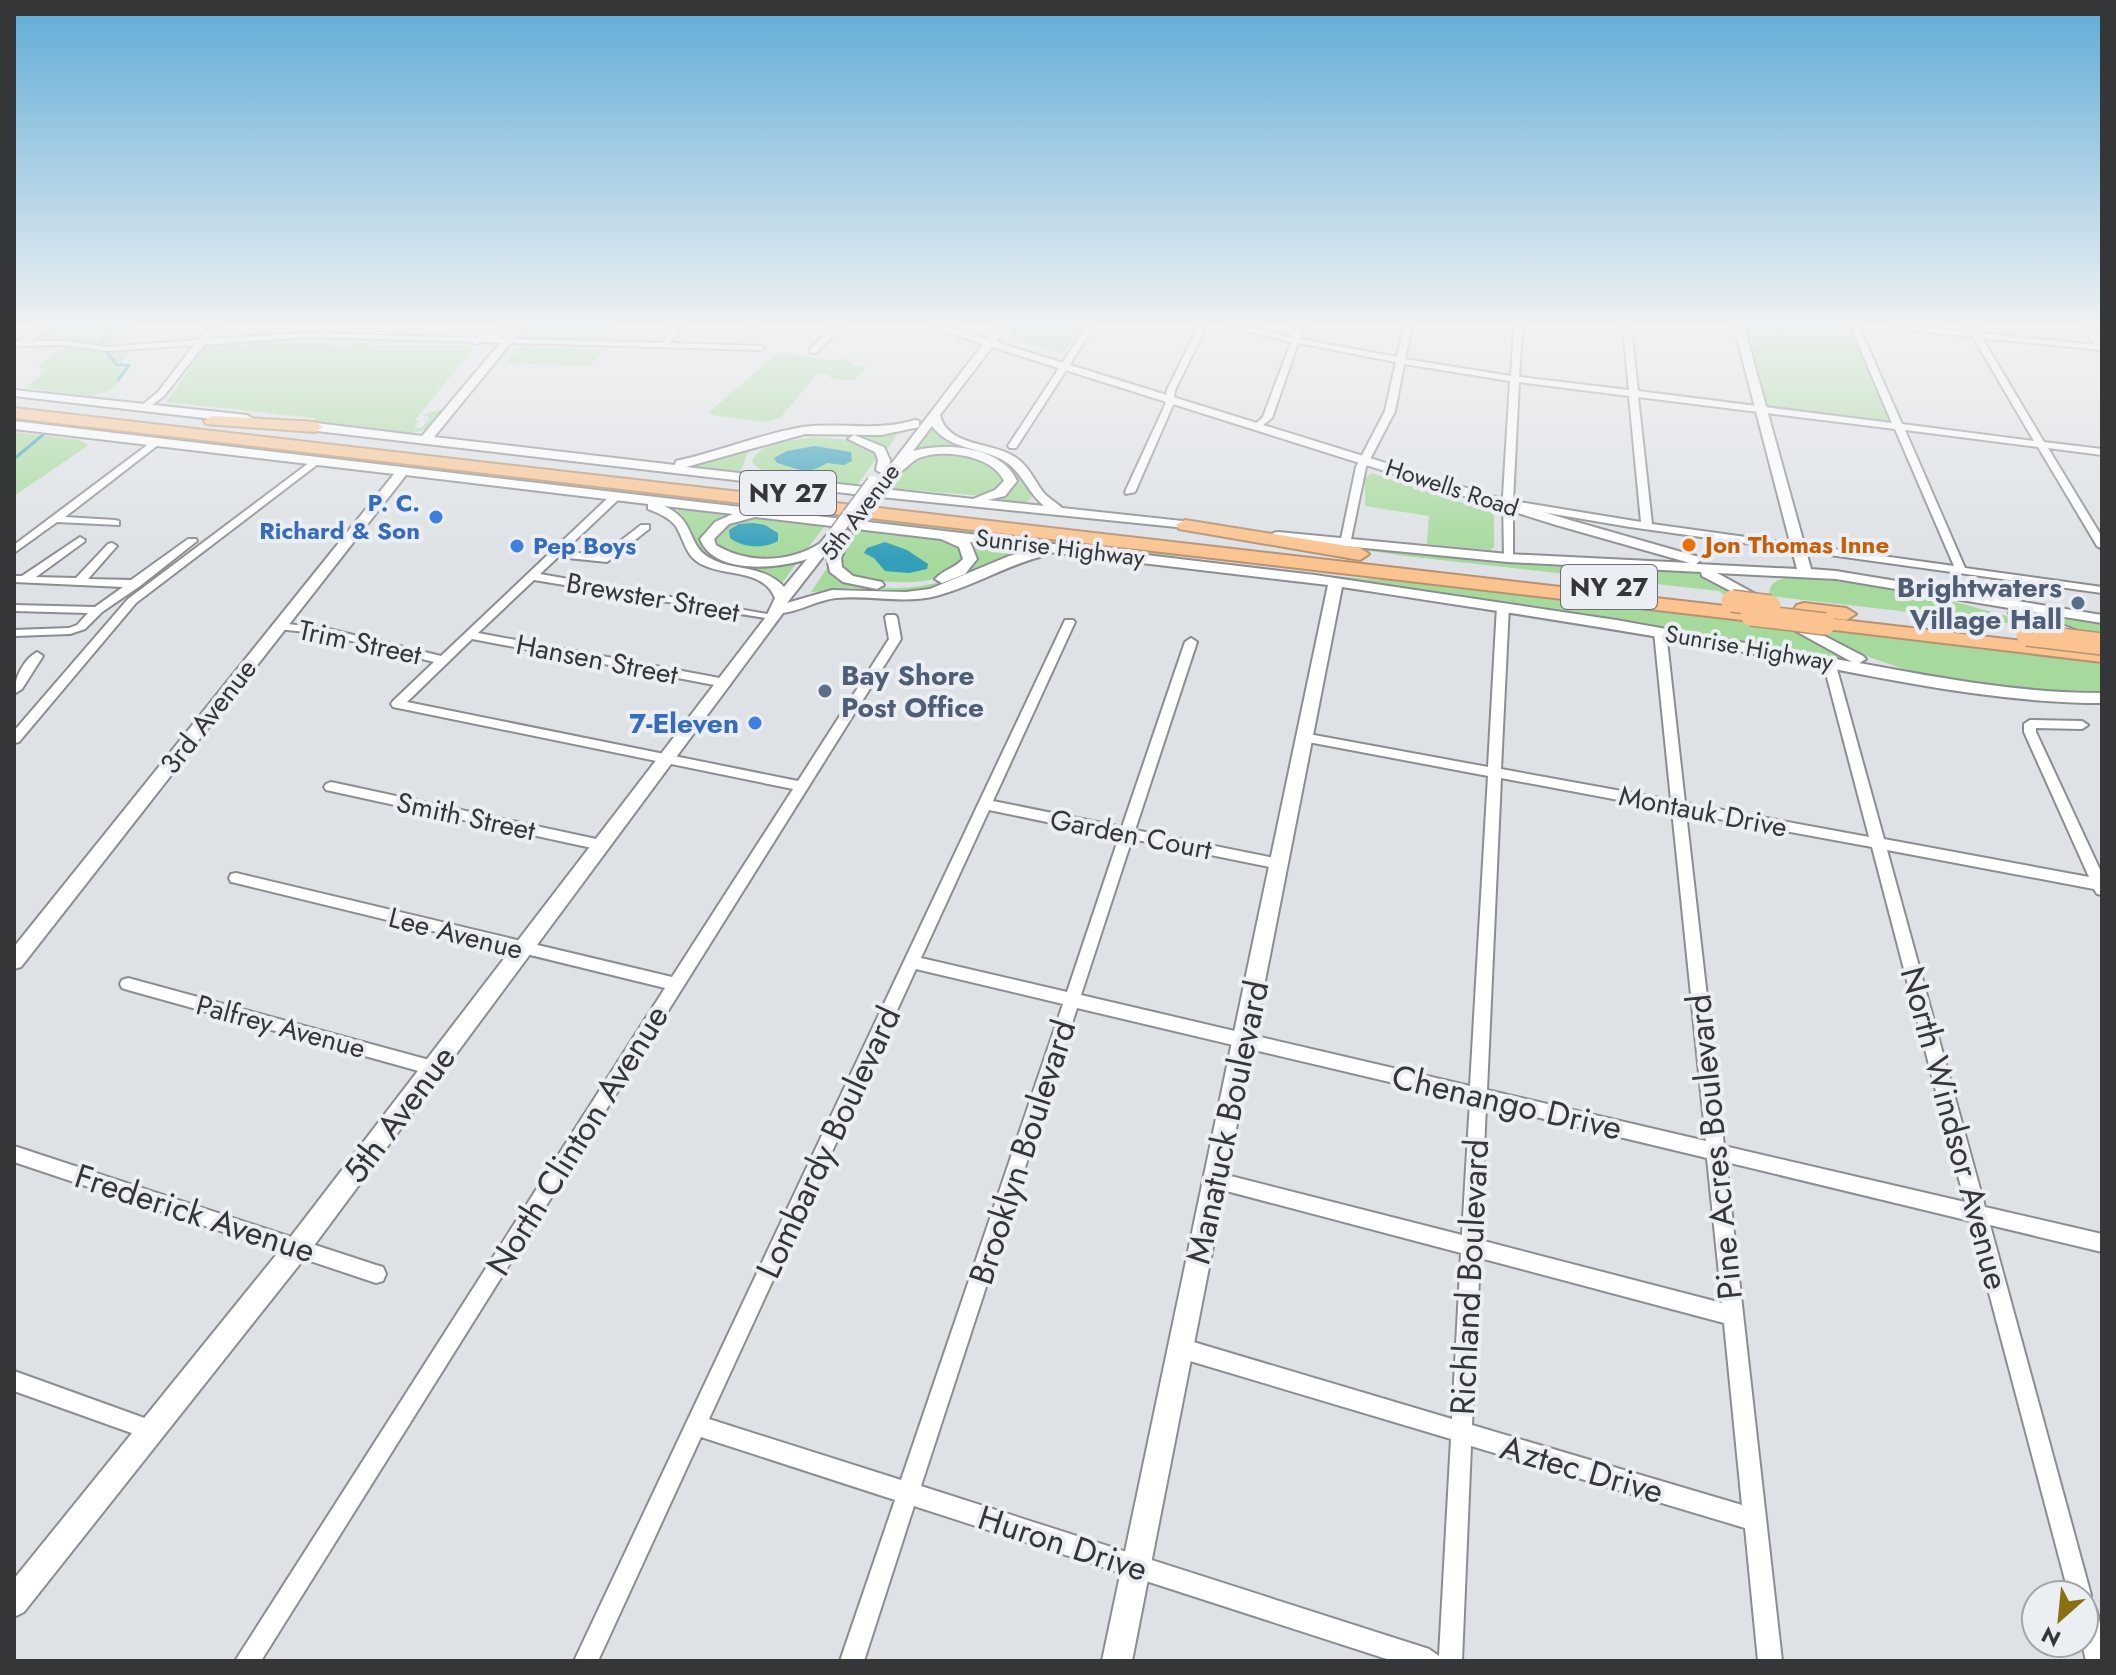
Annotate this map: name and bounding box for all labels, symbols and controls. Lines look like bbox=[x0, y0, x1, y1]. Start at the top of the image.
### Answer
street label: Howells Road bbox=[1381, 450, 1523, 525]
street label: 5th Avenue bbox=[811, 456, 908, 568]
road number: NY 27 bbox=[740, 471, 836, 515]
place label: P. C. Richard & Son bbox=[259, 485, 420, 548]
marker: P. C. Richard & Son bbox=[427, 508, 445, 526]
street label: Sunrise Highway bbox=[974, 520, 1147, 575]
place label: Jon Thomas Inne bbox=[1701, 527, 1889, 562]
place label: Pep Boys bbox=[533, 528, 636, 563]
marker: Jon Thomas Inne bbox=[1680, 536, 1698, 554]
marker: Pep Boys bbox=[508, 537, 526, 555]
street label: Brewster Street bbox=[563, 562, 743, 633]
road number: NY 27 bbox=[1561, 565, 1657, 609]
place label: Brightwaters Village Hall bbox=[1897, 567, 2062, 640]
marker: Brightwaters Village Hall bbox=[2069, 594, 2087, 612]
street label: Trim Street bbox=[295, 609, 425, 676]
street label: Sunrise Highway bbox=[1662, 616, 1836, 680]
street label: Hansen Street bbox=[513, 624, 681, 695]
street label: 3rd Avenue bbox=[150, 650, 267, 783]
place label: Bay Shore Post Office bbox=[841, 655, 984, 728]
marker: Bay Shore Post Office bbox=[816, 682, 834, 700]
place label: 7-Eleven bbox=[629, 703, 739, 744]
marker: 7-Eleven bbox=[746, 714, 764, 732]
street label: Montauk Drive bbox=[1615, 775, 1791, 848]
street label: Smith Street bbox=[393, 782, 539, 851]
street label: Garden Court bbox=[1047, 799, 1215, 870]
street label: Lee Avenue bbox=[384, 897, 527, 970]
street label: North Windsor Avenue bbox=[1888, 961, 2021, 1295]
street label: Manatuck Boulevard bbox=[1174, 976, 1281, 1268]
street label: Palfrey Avenue bbox=[192, 984, 370, 1069]
street label: Pine Acres Boulevard bbox=[1674, 992, 1755, 1302]
street label: North Clinton Avenue bbox=[474, 995, 681, 1285]
street label: Lombardy Boulevard bbox=[744, 998, 913, 1286]
street label: Brooklyn Boulevard bbox=[957, 1014, 1088, 1291]
street label: 5th Avenue bbox=[331, 1035, 468, 1193]
street label: Chenango Drive bbox=[1387, 1052, 1627, 1153]
street label: Richland Boulevard bbox=[1438, 1138, 1501, 1416]
street label: Frederick Avenue bbox=[69, 1152, 321, 1275]
street label: Aztec Drive bbox=[1495, 1423, 1669, 1516]
street label: Huron Drive bbox=[972, 1493, 1154, 1594]
north arrow bbox=[2020, 1579, 2100, 1659]
text: N bbox=[2036, 1619, 2066, 1655]

